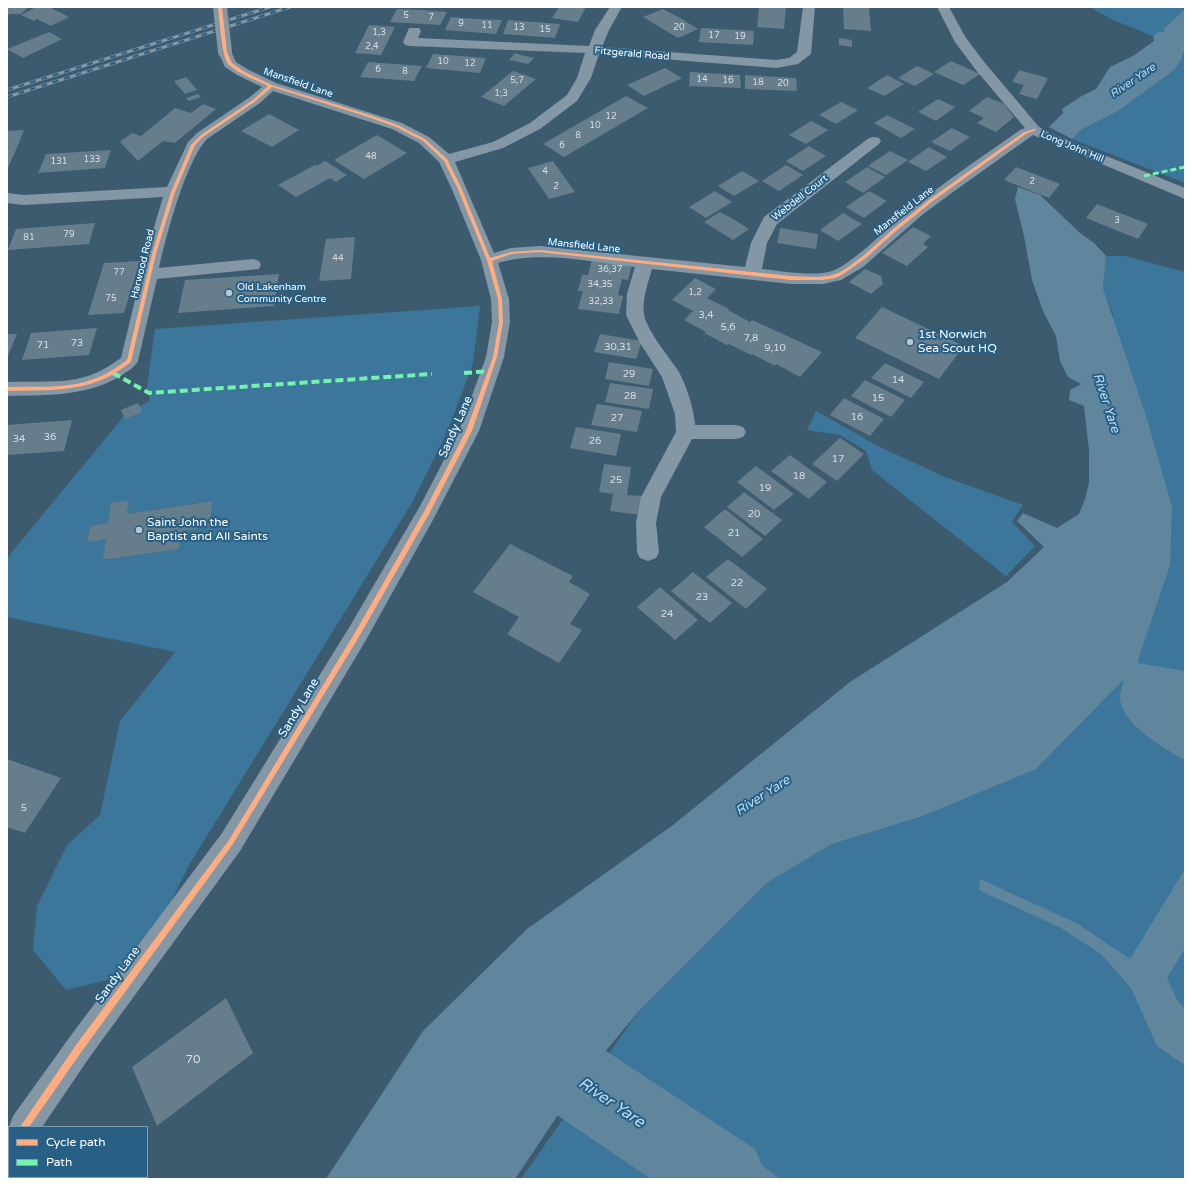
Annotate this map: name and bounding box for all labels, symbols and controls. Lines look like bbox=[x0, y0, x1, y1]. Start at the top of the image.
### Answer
house number: 5 bbox=[403, 11, 409, 21]
house number: 7 bbox=[428, 13, 434, 23]
house number: 9 bbox=[458, 19, 464, 29]
house number: 11 bbox=[481, 21, 493, 31]
house number: 13 bbox=[513, 23, 525, 33]
house number: 20 bbox=[673, 23, 685, 33]
house number: 15 bbox=[539, 25, 551, 35]
house number: 1,3 bbox=[372, 28, 386, 38]
house number: 17 bbox=[708, 31, 720, 41]
house number: 19 bbox=[734, 32, 746, 42]
house number: 2,4 bbox=[365, 42, 379, 52]
street label: Fitzgerald Road bbox=[594, 45, 670, 63]
house number: 10 bbox=[437, 57, 449, 67]
house number: 12 bbox=[464, 59, 476, 69]
water label: River Yare bbox=[1108, 61, 1158, 101]
street label: Mansfield Lane bbox=[262, 65, 334, 101]
house number: 6 bbox=[375, 65, 381, 75]
house number: 8 bbox=[402, 67, 408, 77]
house number: 14 bbox=[696, 75, 708, 85]
house number: 5;7 bbox=[510, 76, 524, 86]
house number: 16 bbox=[722, 76, 734, 86]
house number: 18 bbox=[752, 78, 764, 88]
house number: 20 bbox=[777, 79, 789, 89]
house number: 1;3 bbox=[494, 89, 508, 99]
house number: 12 bbox=[605, 112, 617, 122]
house number: 10 bbox=[589, 121, 601, 131]
street label: Long John Hill bbox=[1039, 128, 1105, 166]
house number: 8 bbox=[575, 131, 581, 141]
house number: 6 bbox=[559, 141, 565, 151]
house number: 48 bbox=[365, 152, 377, 162]
house number: 133 bbox=[84, 155, 100, 165]
house number: 131 bbox=[51, 157, 67, 167]
house number: 4 bbox=[542, 167, 548, 177]
street label: Webdell Court bbox=[770, 172, 830, 224]
house number: 2 bbox=[1029, 177, 1035, 187]
house number: 2 bbox=[553, 182, 559, 192]
street label: Mansfield Lane bbox=[872, 184, 936, 238]
house number: 3 bbox=[1114, 216, 1120, 226]
street label: Harwood Road bbox=[129, 228, 157, 300]
house number: 79 bbox=[63, 230, 75, 240]
house number: 81 bbox=[23, 233, 35, 243]
street label: Mansfield Lane bbox=[547, 236, 621, 256]
house number: 44 bbox=[332, 254, 344, 264]
house number: 36,37 bbox=[598, 265, 622, 275]
house number: 77 bbox=[113, 268, 125, 278]
house number: 34,35 bbox=[588, 280, 612, 290]
place label: Old Lakenham Community Centre bbox=[237, 281, 326, 304]
marker: Old Lakenham Community Centre bbox=[224, 288, 234, 298]
house number: 1,2 bbox=[688, 288, 702, 298]
house number: 75 bbox=[105, 294, 117, 304]
house number: 32,33 bbox=[589, 297, 613, 307]
house number: 3,4 bbox=[699, 309, 713, 321]
house number: 5,6 bbox=[720, 321, 736, 333]
place label: 1st Norwich Sea Scout HQ bbox=[918, 328, 997, 356]
house number: 7,8 bbox=[744, 332, 758, 344]
house number: 73 bbox=[71, 337, 83, 349]
marker: 1st Norwich Sea Scout HQ bbox=[905, 337, 915, 347]
house number: 71 bbox=[37, 339, 49, 351]
house number: 30,31 bbox=[604, 341, 632, 353]
house number: 9,10 bbox=[764, 342, 786, 354]
house number: 29 bbox=[623, 368, 635, 380]
water label: River Yare bbox=[1089, 371, 1123, 435]
house number: 14 bbox=[892, 374, 904, 386]
house number: 28 bbox=[624, 390, 636, 402]
house number: 15 bbox=[872, 392, 884, 404]
street label: Sandy Lane bbox=[436, 394, 476, 460]
house number: 16 bbox=[851, 411, 863, 423]
house number: 27 bbox=[611, 412, 623, 424]
house number: 36 bbox=[44, 431, 56, 443]
house number: 34 bbox=[13, 433, 25, 445]
house number: 26 bbox=[589, 435, 601, 447]
house number: 17 bbox=[832, 453, 844, 465]
house number: 18 bbox=[793, 470, 805, 482]
house number: 25 bbox=[610, 474, 622, 486]
house number: 19 bbox=[759, 482, 771, 494]
house number: 20 bbox=[748, 508, 760, 520]
place label: Saint John the Baptist and All Saints bbox=[147, 516, 268, 544]
marker: Saint John the Baptist and All Saints bbox=[134, 525, 144, 535]
house number: 21 bbox=[728, 527, 740, 539]
house number: 22 bbox=[731, 577, 743, 589]
house number: 23 bbox=[696, 591, 708, 603]
house number: 24 bbox=[661, 608, 673, 620]
street label: Sandy Lane bbox=[276, 676, 322, 740]
water label: River Yare bbox=[733, 773, 793, 819]
house number: 5 bbox=[21, 802, 27, 814]
street label: Sandy Lane bbox=[93, 944, 143, 1006]
house number: 70 bbox=[185, 1053, 201, 1067]
water label: River Yare bbox=[574, 1074, 648, 1132]
legend bbox=[8, 1126, 148, 1178]
text: Cycle path bbox=[46, 1135, 105, 1149]
text: Path bbox=[46, 1155, 72, 1169]

